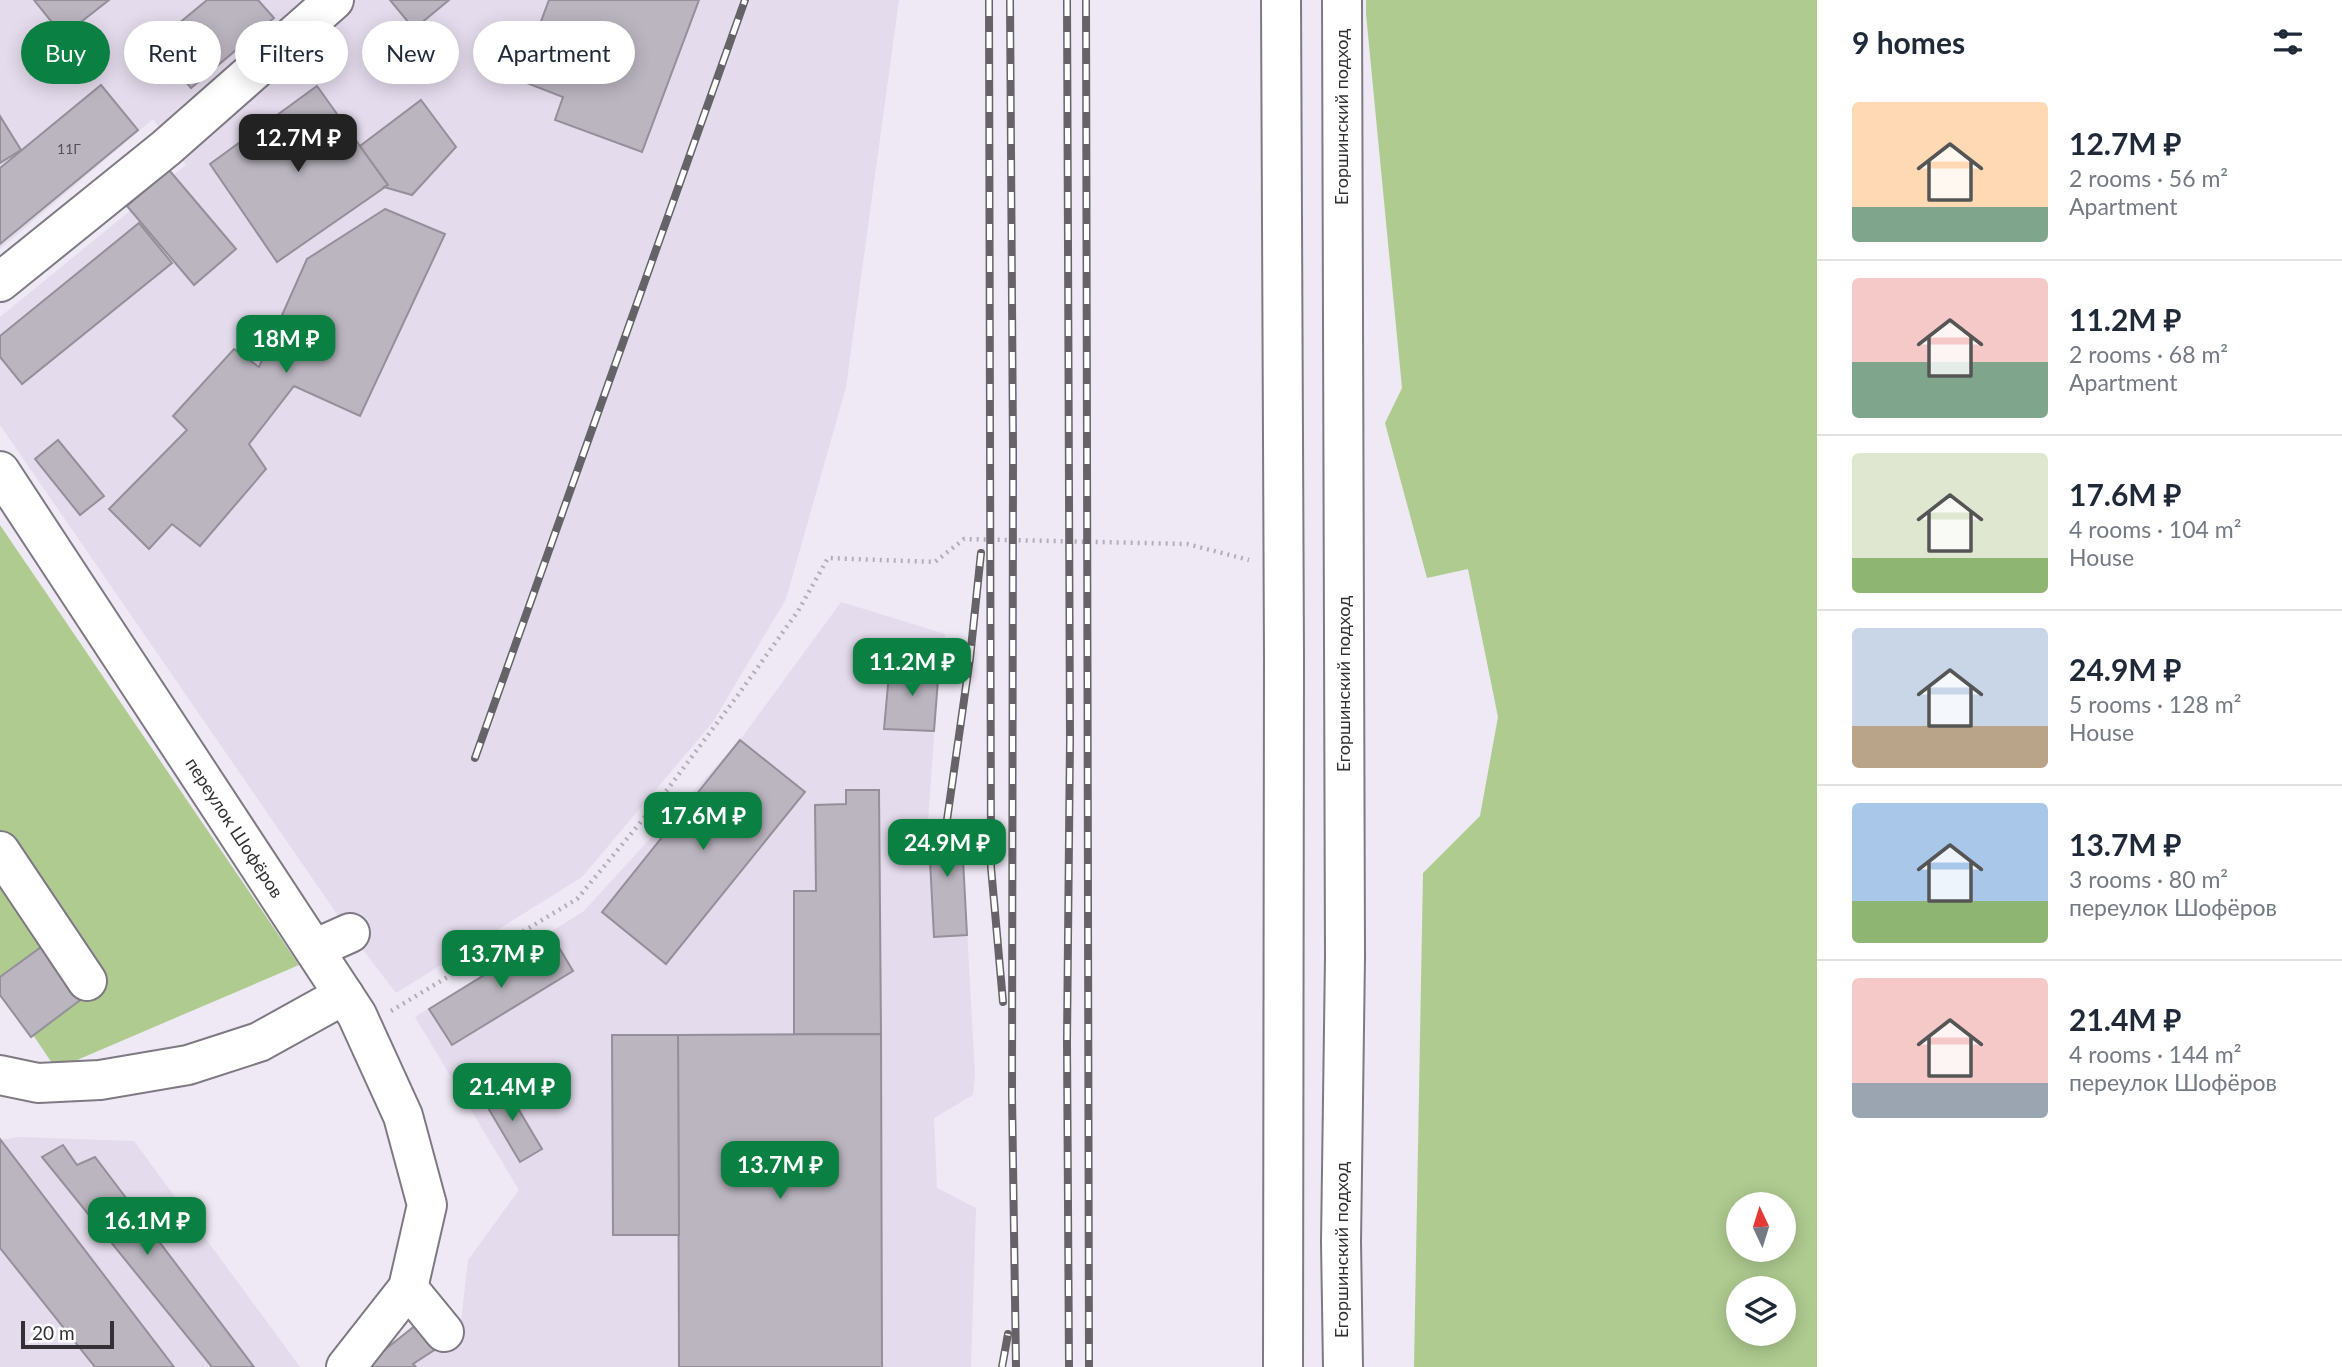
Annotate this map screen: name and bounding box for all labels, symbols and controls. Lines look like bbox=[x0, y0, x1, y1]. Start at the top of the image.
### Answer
chip: Buy bbox=[21, 21, 110, 84]
chip: Rent bbox=[124, 21, 221, 84]
chip: Filters bbox=[235, 21, 348, 84]
chip: New bbox=[362, 21, 459, 84]
chip: Apartment bbox=[473, 21, 635, 84]
icon: filters bbox=[2269, 23, 2307, 61]
text: 9 homes bbox=[1852, 24, 1965, 60]
street label: Егоршинский подход bbox=[1330, 29, 1352, 205]
pin: 12.7M ₽ bbox=[233, 114, 363, 174]
text: 12.7M ₽ bbox=[255, 123, 341, 151]
text: 12.7M ₽ bbox=[2069, 125, 2181, 161]
icon: home bbox=[1908, 130, 1992, 214]
house number: 11Г bbox=[57, 140, 81, 157]
text: 2 rooms · 56 m² bbox=[2069, 164, 2228, 192]
text: Apartment bbox=[2069, 192, 2177, 220]
text: 11.2M ₽ bbox=[2069, 301, 2181, 337]
icon: home bbox=[1908, 306, 1992, 390]
pin: 18M ₽ bbox=[237, 316, 335, 375]
text: 18M ₽ bbox=[252, 324, 320, 352]
text: 2 rooms · 68 m² bbox=[2069, 340, 2228, 368]
text: Apartment bbox=[2069, 368, 2177, 396]
text: 17.6M ₽ bbox=[2069, 476, 2181, 512]
icon: home bbox=[1908, 481, 1992, 565]
text: 4 rooms · 104 m² bbox=[2069, 515, 2241, 543]
text: House bbox=[2069, 543, 2134, 571]
street label: Егоршинский подход bbox=[1332, 596, 1354, 772]
pin: 11.2M ₽ bbox=[847, 638, 977, 698]
text: 11.2M ₽ bbox=[869, 647, 955, 675]
text: 24.9M ₽ bbox=[2069, 651, 2181, 687]
icon: home bbox=[1908, 656, 1992, 740]
text: 5 rooms · 128 m² bbox=[2069, 690, 2241, 718]
text: House bbox=[2069, 718, 2134, 746]
street label: переулок Шофёров bbox=[181, 753, 288, 902]
pin: 17.6M ₽ bbox=[638, 792, 768, 852]
text: 17.6M ₽ bbox=[660, 801, 746, 829]
pin: 24.9M ₽ bbox=[882, 820, 1012, 879]
text: 13.7M ₽ bbox=[2069, 826, 2181, 862]
text: 24.9M ₽ bbox=[904, 828, 990, 856]
icon: home bbox=[1908, 831, 1992, 915]
text: 3 rooms · 80 m² bbox=[2069, 865, 2228, 893]
text: переулок Шофёров bbox=[2069, 893, 2277, 921]
pin: 13.7M ₽ bbox=[436, 930, 566, 990]
text: 13.7M ₽ bbox=[458, 939, 544, 967]
text: 21.4M ₽ bbox=[2069, 1001, 2181, 1037]
icon: home bbox=[1908, 1006, 1992, 1090]
text: 4 rooms · 144 m² bbox=[2069, 1040, 2241, 1068]
pin: 21.4M ₽ bbox=[447, 1064, 577, 1123]
text: переулок Шофёров bbox=[2069, 1068, 2277, 1096]
text: 21.4M ₽ bbox=[469, 1072, 555, 1100]
pin: 13.7M ₽ bbox=[715, 1142, 845, 1201]
text: 13.7M ₽ bbox=[737, 1150, 823, 1178]
street label: Егоршинский подход bbox=[1330, 1162, 1352, 1338]
north arrow bbox=[1726, 1192, 1796, 1262]
map controls bbox=[1726, 1192, 1796, 1346]
pin: 16.1M ₽ bbox=[82, 1198, 212, 1257]
text: 16.1M ₽ bbox=[104, 1206, 190, 1234]
button: layers bbox=[1726, 1276, 1796, 1346]
scale bar bbox=[21, 1318, 114, 1350]
text: 20 m bbox=[32, 1321, 75, 1344]

